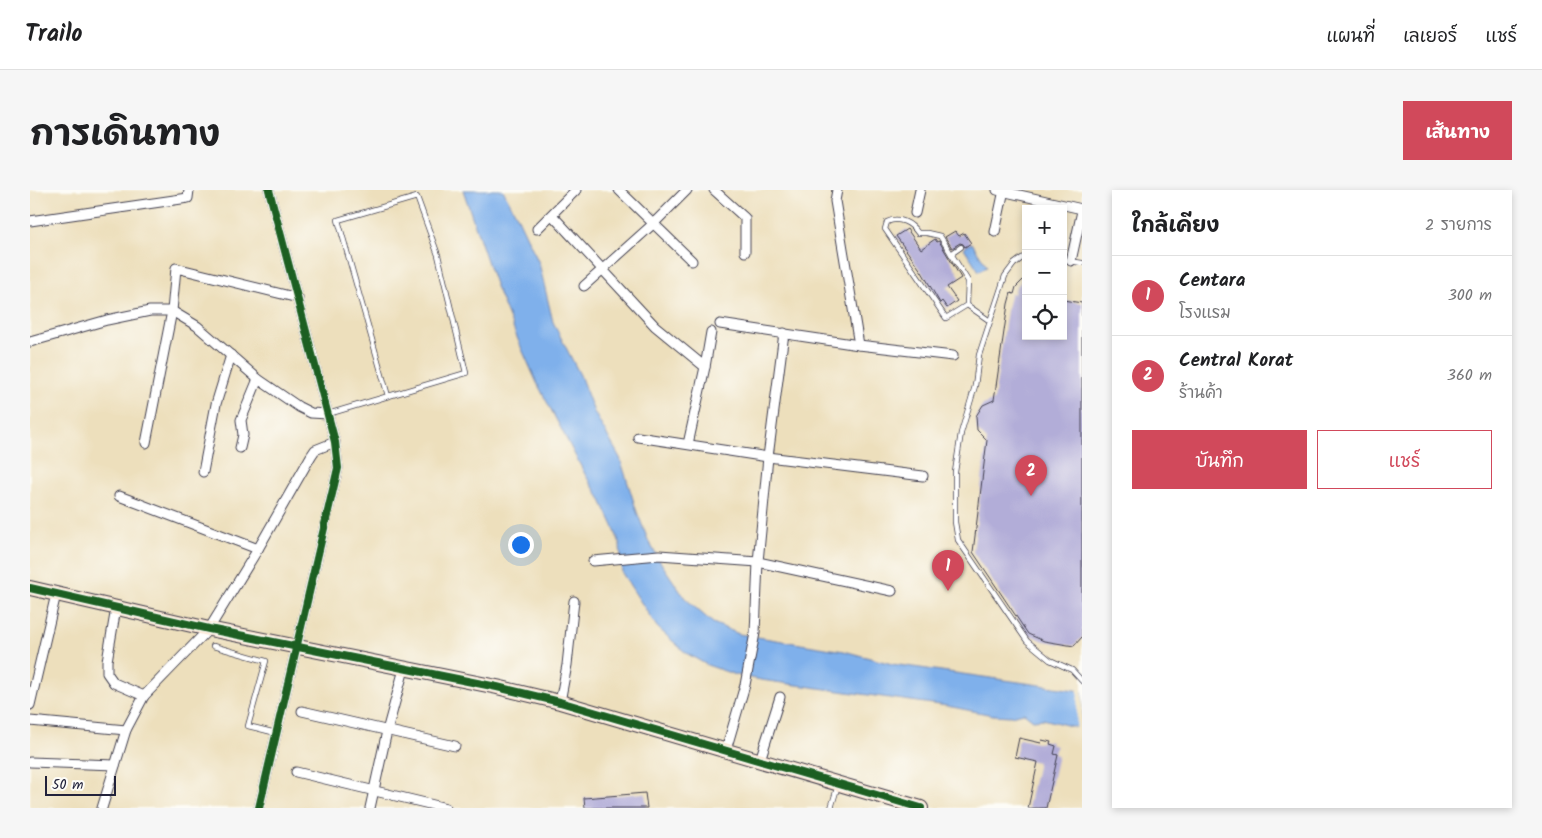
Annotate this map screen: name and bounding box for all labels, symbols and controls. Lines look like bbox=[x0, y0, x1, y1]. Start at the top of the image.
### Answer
text: Trailo bbox=[25, 15, 83, 54]
text: แผนที่ bbox=[1327, 23, 1375, 52]
text: เลเยอร์ bbox=[1403, 23, 1457, 52]
text: แชร์ bbox=[1485, 23, 1517, 52]
button: เส้นทาง bbox=[1403, 101, 1512, 160]
text: การเดินทาง bbox=[30, 108, 220, 164]
map controls bbox=[1022, 205, 1067, 340]
button: + bbox=[1022, 205, 1067, 250]
text: ใกล้เคียง bbox=[1132, 210, 1219, 243]
text: 2 รายการ bbox=[1425, 213, 1492, 238]
button: − bbox=[1022, 250, 1067, 295]
text: Centara bbox=[1179, 266, 1245, 296]
text: 1 bbox=[1146, 283, 1150, 308]
text: 300 m bbox=[1448, 283, 1492, 308]
button: locate bbox=[1022, 295, 1067, 340]
text: โรงแรม bbox=[1179, 301, 1231, 326]
text: Central Korat bbox=[1179, 346, 1293, 376]
text: 2 bbox=[1143, 363, 1153, 388]
text: 360 m bbox=[1447, 363, 1492, 388]
text: ร้านค้า bbox=[1179, 381, 1223, 406]
button: บันทึก bbox=[1132, 430, 1307, 489]
button: แชร์ bbox=[1317, 430, 1492, 489]
pin: 2 bbox=[1015, 455, 1047, 496]
your location bbox=[508, 532, 534, 558]
pin: 1 bbox=[932, 550, 964, 591]
scale bar bbox=[45, 773, 116, 796]
text: 50 m bbox=[52, 774, 83, 796]

